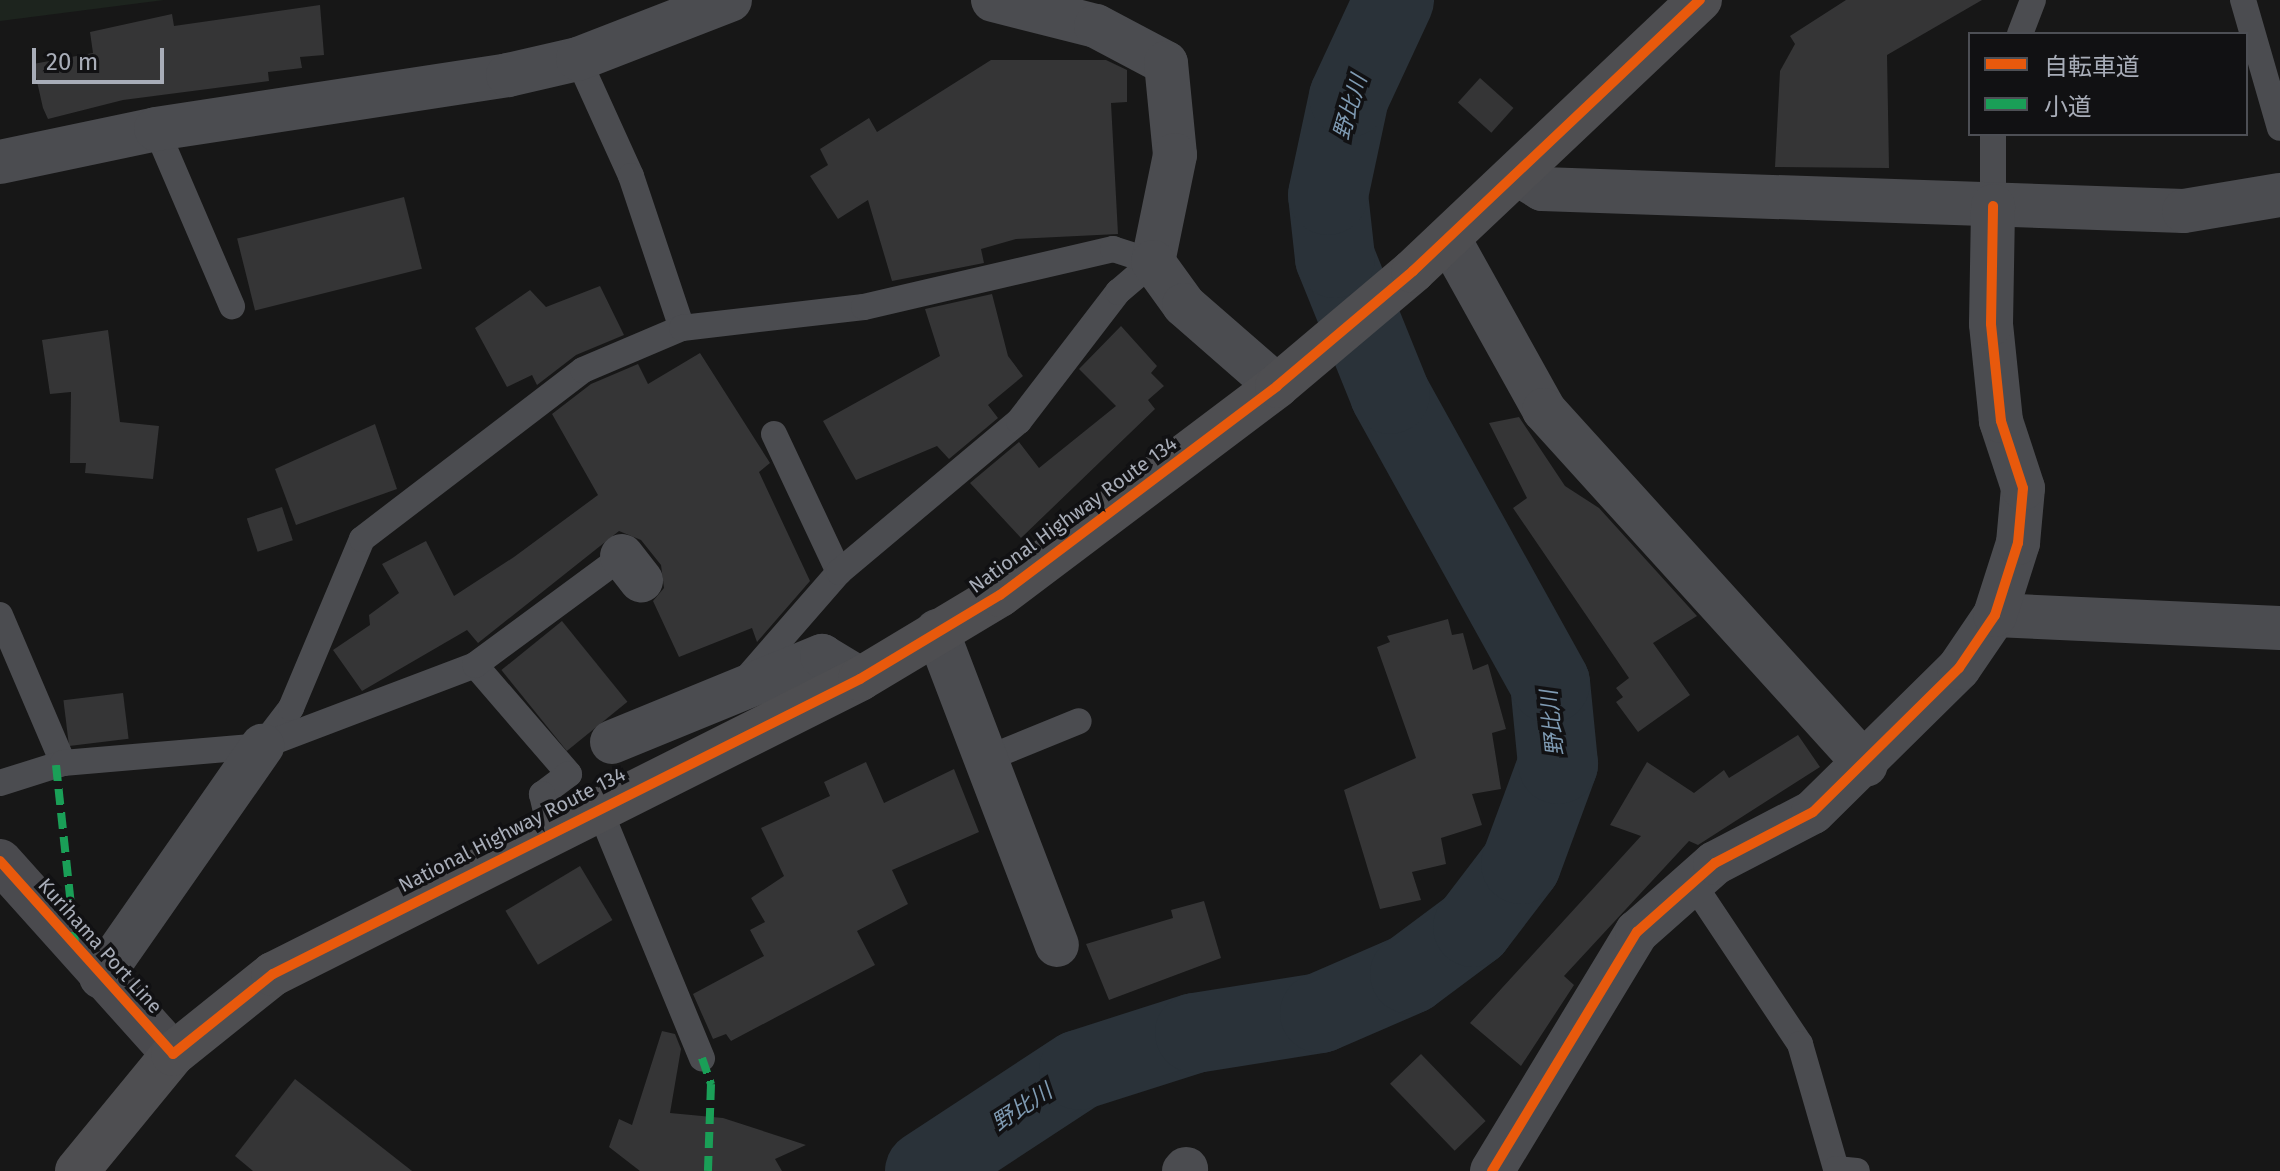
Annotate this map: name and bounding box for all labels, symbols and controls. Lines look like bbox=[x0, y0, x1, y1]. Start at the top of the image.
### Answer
scale bar bbox=[36, 32, 168, 82]
legend bbox=[1968, 32, 2248, 136]
text: 20 m bbox=[46, 48, 98, 76]
text: 自転車道 bbox=[2044, 53, 2140, 81]
water label: 野比川 bbox=[1328, 72, 1372, 142]
text: 小道 bbox=[2044, 93, 2092, 121]
street label: National Highway Route 134 bbox=[964, 431, 1182, 599]
water label: 野比川 bbox=[1535, 689, 1569, 757]
street label: National Highway Route 134 bbox=[395, 762, 629, 898]
street label: Kurihama Port Line bbox=[33, 873, 167, 1019]
water label: 野比川 bbox=[987, 1078, 1057, 1136]

